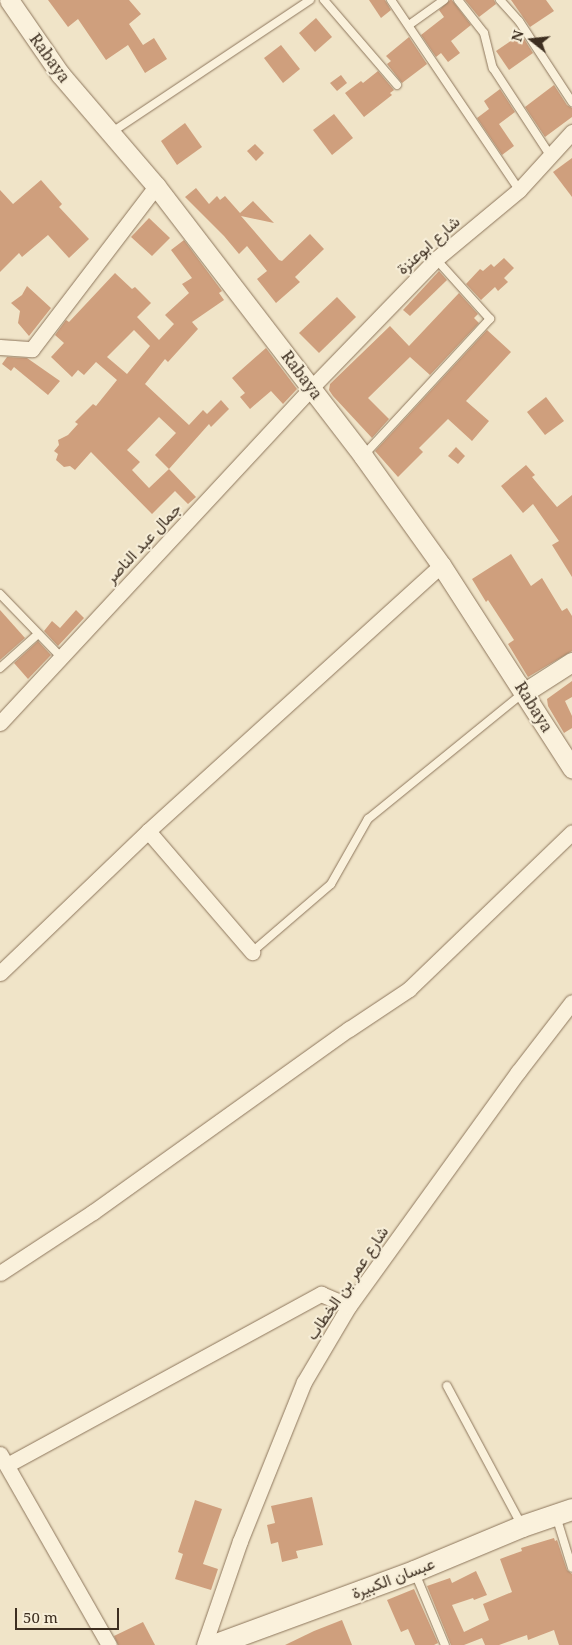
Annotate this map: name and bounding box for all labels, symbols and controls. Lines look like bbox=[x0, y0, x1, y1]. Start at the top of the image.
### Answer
north arrow bbox=[507, 15, 557, 65]
text: N bbox=[506, 28, 528, 44]
street label: Rabaya bbox=[26, 30, 74, 86]
street label: شارع ابوعنزة bbox=[393, 212, 463, 278]
street label: Rabaya bbox=[277, 347, 327, 403]
street label: جمال عبد الناصر bbox=[101, 499, 185, 587]
street label: Rabaya bbox=[511, 678, 557, 736]
street label: شارع عمر بن الخطاب bbox=[302, 1223, 392, 1343]
street label: عبسان الكبيرة bbox=[349, 1553, 437, 1603]
scale bar bbox=[18, 1598, 121, 1630]
text: 50 m bbox=[23, 1607, 58, 1627]

